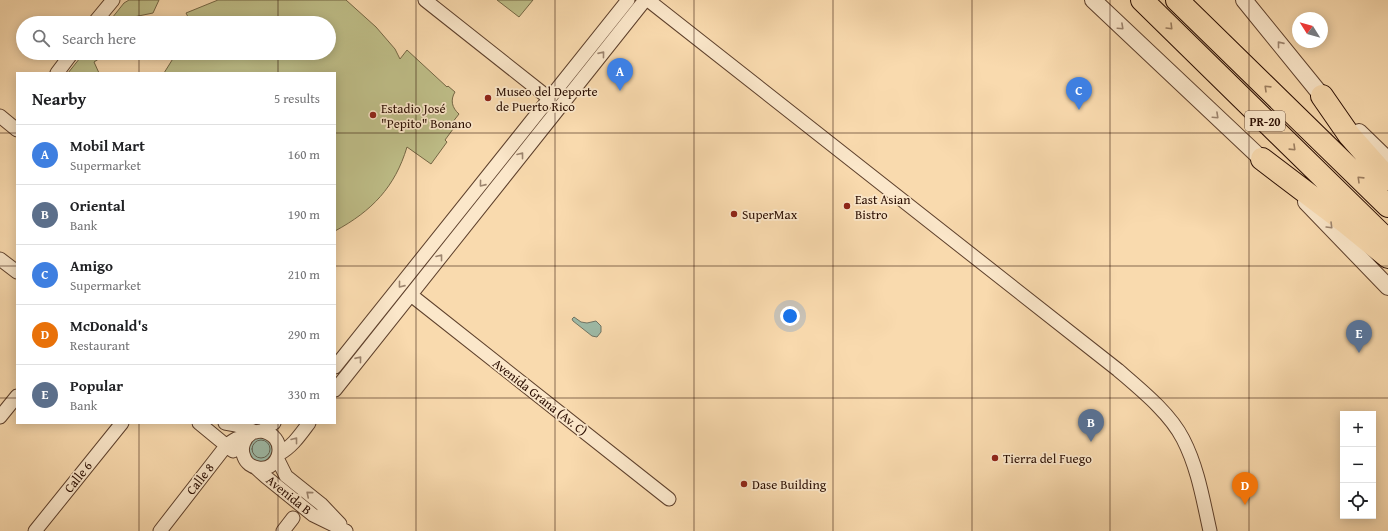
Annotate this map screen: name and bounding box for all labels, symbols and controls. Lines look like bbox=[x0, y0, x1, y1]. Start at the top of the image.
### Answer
north arrow bbox=[1292, 12, 1328, 48]
search box bbox=[16, 16, 336, 60]
one-way arrow bbox=[1117, 22, 1124, 29]
one-way arrow bbox=[1165, 22, 1173, 30]
icon: search bbox=[30, 27, 52, 49]
text: Search here bbox=[62, 28, 136, 49]
one-way arrow bbox=[1277, 42, 1284, 49]
one-way arrow bbox=[597, 51, 604, 58]
pin: A bbox=[607, 58, 633, 91]
pin: C bbox=[1066, 77, 1092, 110]
place label: Museo del Deporte de Puerto Rico bbox=[496, 82, 598, 116]
one-way arrow bbox=[1264, 85, 1272, 93]
text: Nearby bbox=[32, 86, 86, 111]
text: 5 results bbox=[274, 89, 320, 108]
marker: Museo del Deporte de Puerto Rico bbox=[483, 93, 493, 103]
place label: Estadio José "Pepito" Bonano bbox=[381, 99, 472, 133]
marker: Estadio José "Pepito" Bonano bbox=[368, 110, 378, 120]
one-way arrow bbox=[1211, 111, 1219, 119]
road number: PR-20 bbox=[1245, 111, 1285, 131]
text: Mobil Mart bbox=[70, 135, 145, 156]
one-way arrow bbox=[1288, 143, 1296, 151]
text: A bbox=[41, 145, 49, 164]
text: 160 m bbox=[288, 145, 320, 164]
one-way arrow bbox=[516, 153, 523, 160]
text: Supermarket bbox=[70, 156, 141, 175]
one-way arrow bbox=[1357, 176, 1365, 184]
one-way arrow bbox=[479, 179, 486, 186]
place label: East Asian Bistro bbox=[855, 190, 911, 224]
text: Oriental bbox=[70, 195, 125, 216]
marker: East Asian Bistro bbox=[842, 201, 852, 211]
text: B bbox=[41, 205, 49, 224]
text: 190 m bbox=[288, 205, 320, 224]
place label: SuperMax bbox=[742, 205, 798, 224]
marker: SuperMax bbox=[729, 209, 739, 219]
text: Bank bbox=[70, 216, 97, 235]
one-way arrow bbox=[1325, 221, 1333, 229]
text: Amigo bbox=[70, 255, 113, 276]
one-way arrow bbox=[436, 255, 443, 262]
text: C bbox=[41, 265, 49, 284]
text: 210 m bbox=[288, 265, 320, 284]
text: Supermarket bbox=[70, 276, 141, 295]
one-way arrow bbox=[398, 281, 405, 288]
your location bbox=[780, 306, 800, 326]
text: McDonald's bbox=[70, 315, 148, 336]
pin: E bbox=[1346, 320, 1372, 353]
text: D bbox=[41, 325, 49, 344]
text: 290 m bbox=[288, 325, 320, 344]
text: Restaurant bbox=[70, 336, 130, 355]
street label: Avenida Grana (Av. C) bbox=[489, 354, 591, 440]
one-way arrow bbox=[355, 357, 362, 364]
text: Popular bbox=[70, 375, 123, 396]
text: E bbox=[42, 385, 48, 404]
text: 330 m bbox=[288, 385, 320, 404]
text: Bank bbox=[70, 396, 97, 415]
pin: B bbox=[1078, 409, 1104, 442]
map controls bbox=[1340, 411, 1376, 519]
button: + bbox=[1340, 411, 1376, 447]
one-way arrow bbox=[291, 438, 298, 445]
button: − bbox=[1340, 447, 1376, 483]
place label: Tierra del Fuego bbox=[1003, 449, 1092, 468]
marker: Tierra del Fuego bbox=[990, 453, 1000, 463]
street label: Calle 6 bbox=[59, 457, 97, 497]
street label: Calle 8 bbox=[182, 459, 218, 499]
street label: Avenida B bbox=[262, 471, 316, 519]
pin: D bbox=[1232, 472, 1258, 505]
place label: Dase Building bbox=[752, 475, 827, 494]
marker: Dase Building bbox=[739, 479, 749, 489]
button: locate bbox=[1340, 483, 1376, 519]
one-way arrow bbox=[306, 492, 313, 499]

